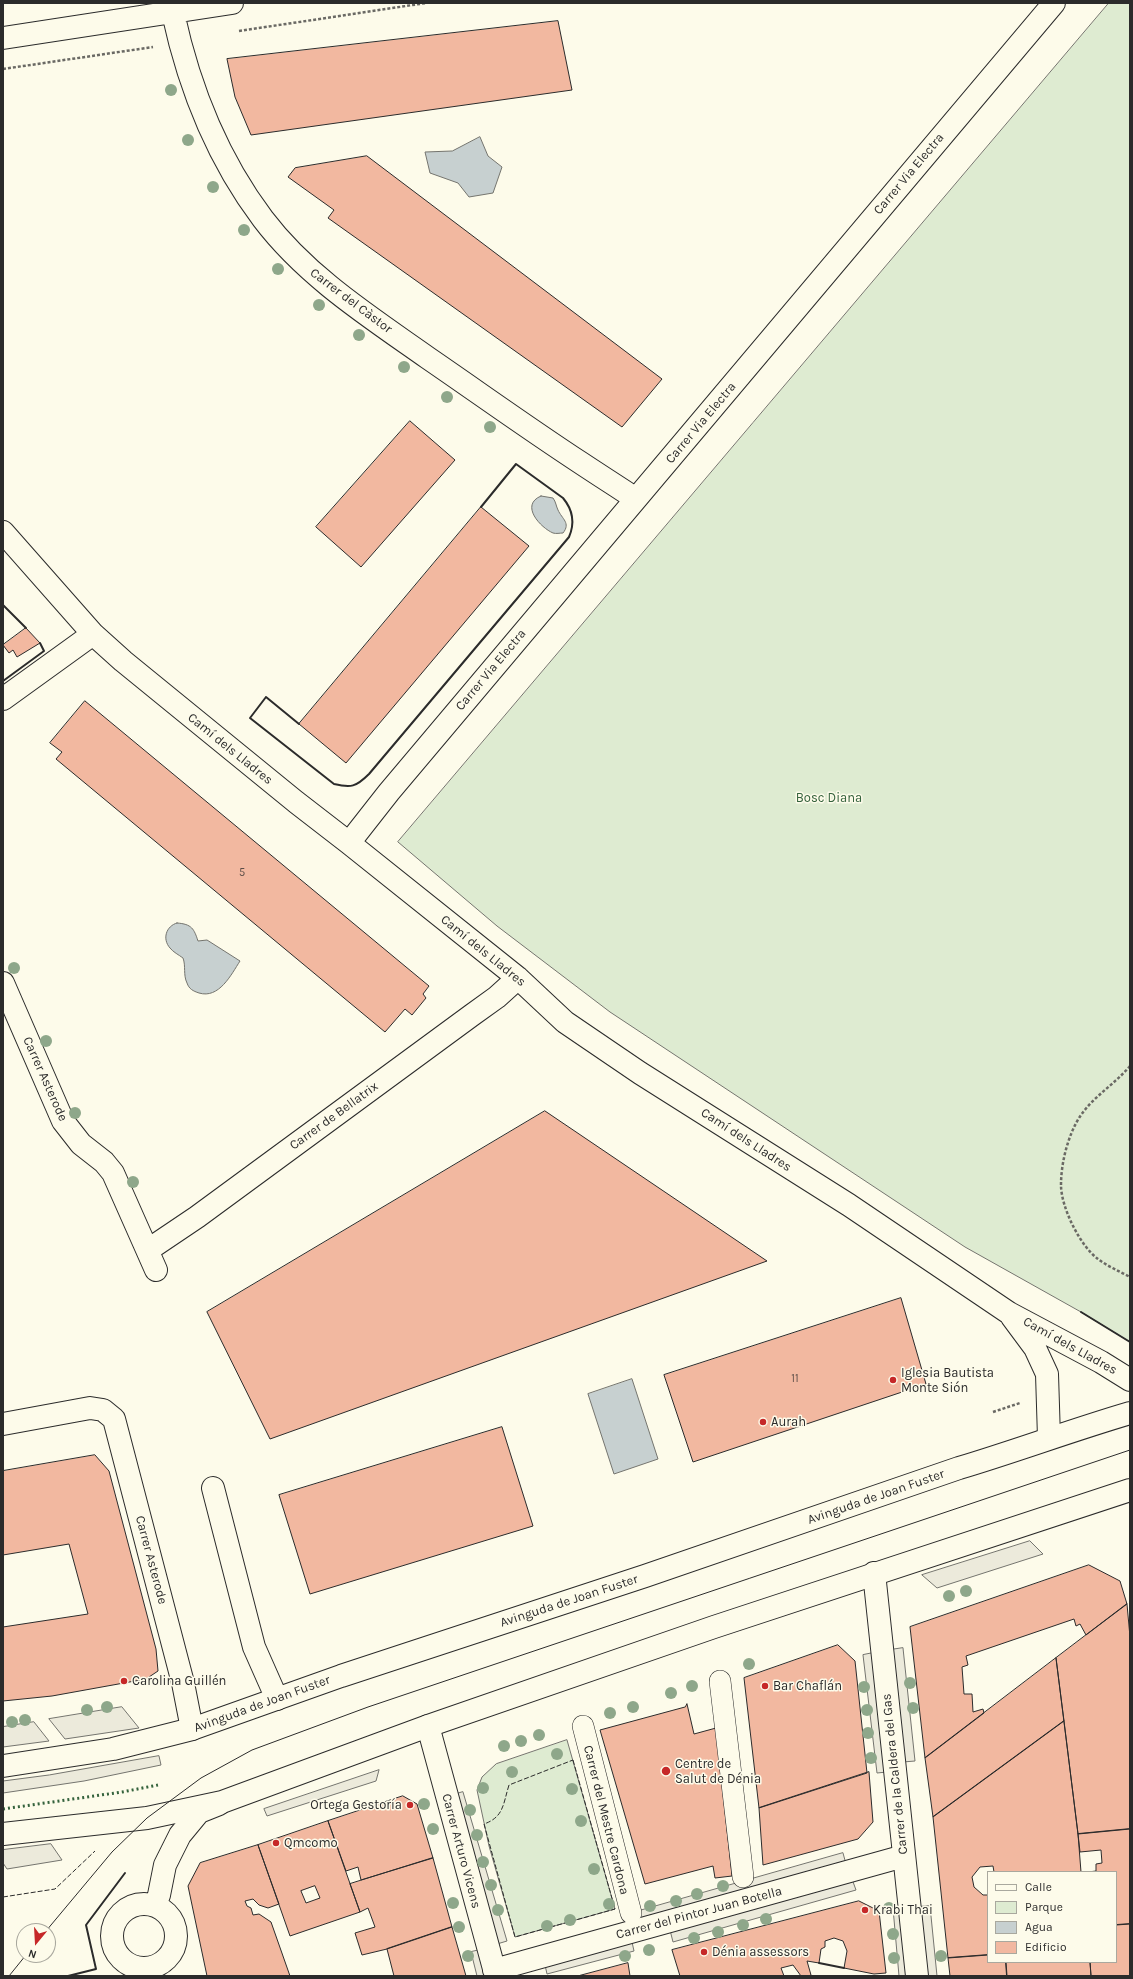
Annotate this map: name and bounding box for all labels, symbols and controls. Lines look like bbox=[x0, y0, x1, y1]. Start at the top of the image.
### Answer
street label: Carrer Via Electra bbox=[870, 130, 948, 218]
street label: Carrer del Càstor bbox=[307, 265, 395, 337]
street label: Carrer Via Electra bbox=[662, 379, 740, 467]
street label: Carrer Via Electra bbox=[452, 626, 530, 714]
street label: Camí dels Lladres bbox=[184, 710, 276, 788]
park label: Bosc Diana bbox=[796, 790, 862, 806]
house number: 5 bbox=[239, 866, 245, 880]
street label: Camí dels Lladres bbox=[437, 912, 529, 990]
street label: Carrer Asterode bbox=[19, 1034, 71, 1124]
street label: Carrer de Bellatrix bbox=[287, 1079, 381, 1153]
street label: Camí dels Lladres bbox=[698, 1105, 794, 1175]
street label: Camí dels Lladres bbox=[1020, 1314, 1120, 1378]
place label: Iglesia Bautista Monte Sión bbox=[901, 1365, 994, 1396]
house number: 11 bbox=[791, 1372, 799, 1386]
marker: Iglesia Bautista Monte Sión bbox=[888, 1375, 898, 1385]
place label: Aurah bbox=[771, 1414, 806, 1430]
marker: Aurah bbox=[758, 1417, 768, 1427]
street label: Avinguda de Joan Fuster bbox=[805, 1466, 947, 1528]
street label: Carrer Asterode bbox=[132, 1514, 170, 1606]
street label: Avinguda de Joan Fuster bbox=[498, 1571, 640, 1631]
street label: Avinguda de Joan Fuster bbox=[192, 1672, 332, 1736]
place label: Carolina Guillén bbox=[132, 1673, 226, 1689]
marker: Carolina Guillén bbox=[119, 1676, 129, 1686]
place label: Bar Chaflán bbox=[773, 1678, 842, 1694]
marker: Bar Chaflán bbox=[760, 1681, 770, 1691]
street label: Carrer de la Caldera del Gas bbox=[879, 1693, 911, 1855]
street label: Carrer del Mestre Cardona bbox=[580, 1744, 632, 1896]
place label: Centre de Salut de Dénia bbox=[675, 1756, 761, 1787]
marker: Centre de Salut de Dénia bbox=[660, 1765, 672, 1777]
street label: Carrer Arturo Vicens bbox=[438, 1792, 484, 1910]
place label: Ortega Gestoría bbox=[310, 1797, 402, 1813]
marker: Ortega Gestoría bbox=[405, 1800, 415, 1810]
place label: Qmcomo bbox=[284, 1835, 338, 1851]
marker: Qmcomo bbox=[271, 1838, 281, 1848]
legend bbox=[987, 1871, 1117, 1963]
text: Calle bbox=[1025, 1880, 1052, 1894]
street label: Carrer del Pintor Juan Botella bbox=[614, 1883, 784, 1943]
text: Parque bbox=[1025, 1900, 1063, 1914]
place label: Krabi Thai bbox=[873, 1902, 933, 1918]
marker: Krabi Thai bbox=[860, 1905, 870, 1915]
text: Agua bbox=[1025, 1920, 1053, 1934]
north arrow bbox=[16, 1923, 56, 1963]
text: Edificio bbox=[1025, 1940, 1066, 1954]
place label: Dénia assessors bbox=[712, 1944, 809, 1960]
text: N bbox=[27, 1947, 38, 1961]
marker: Dénia assessors bbox=[699, 1947, 709, 1957]

